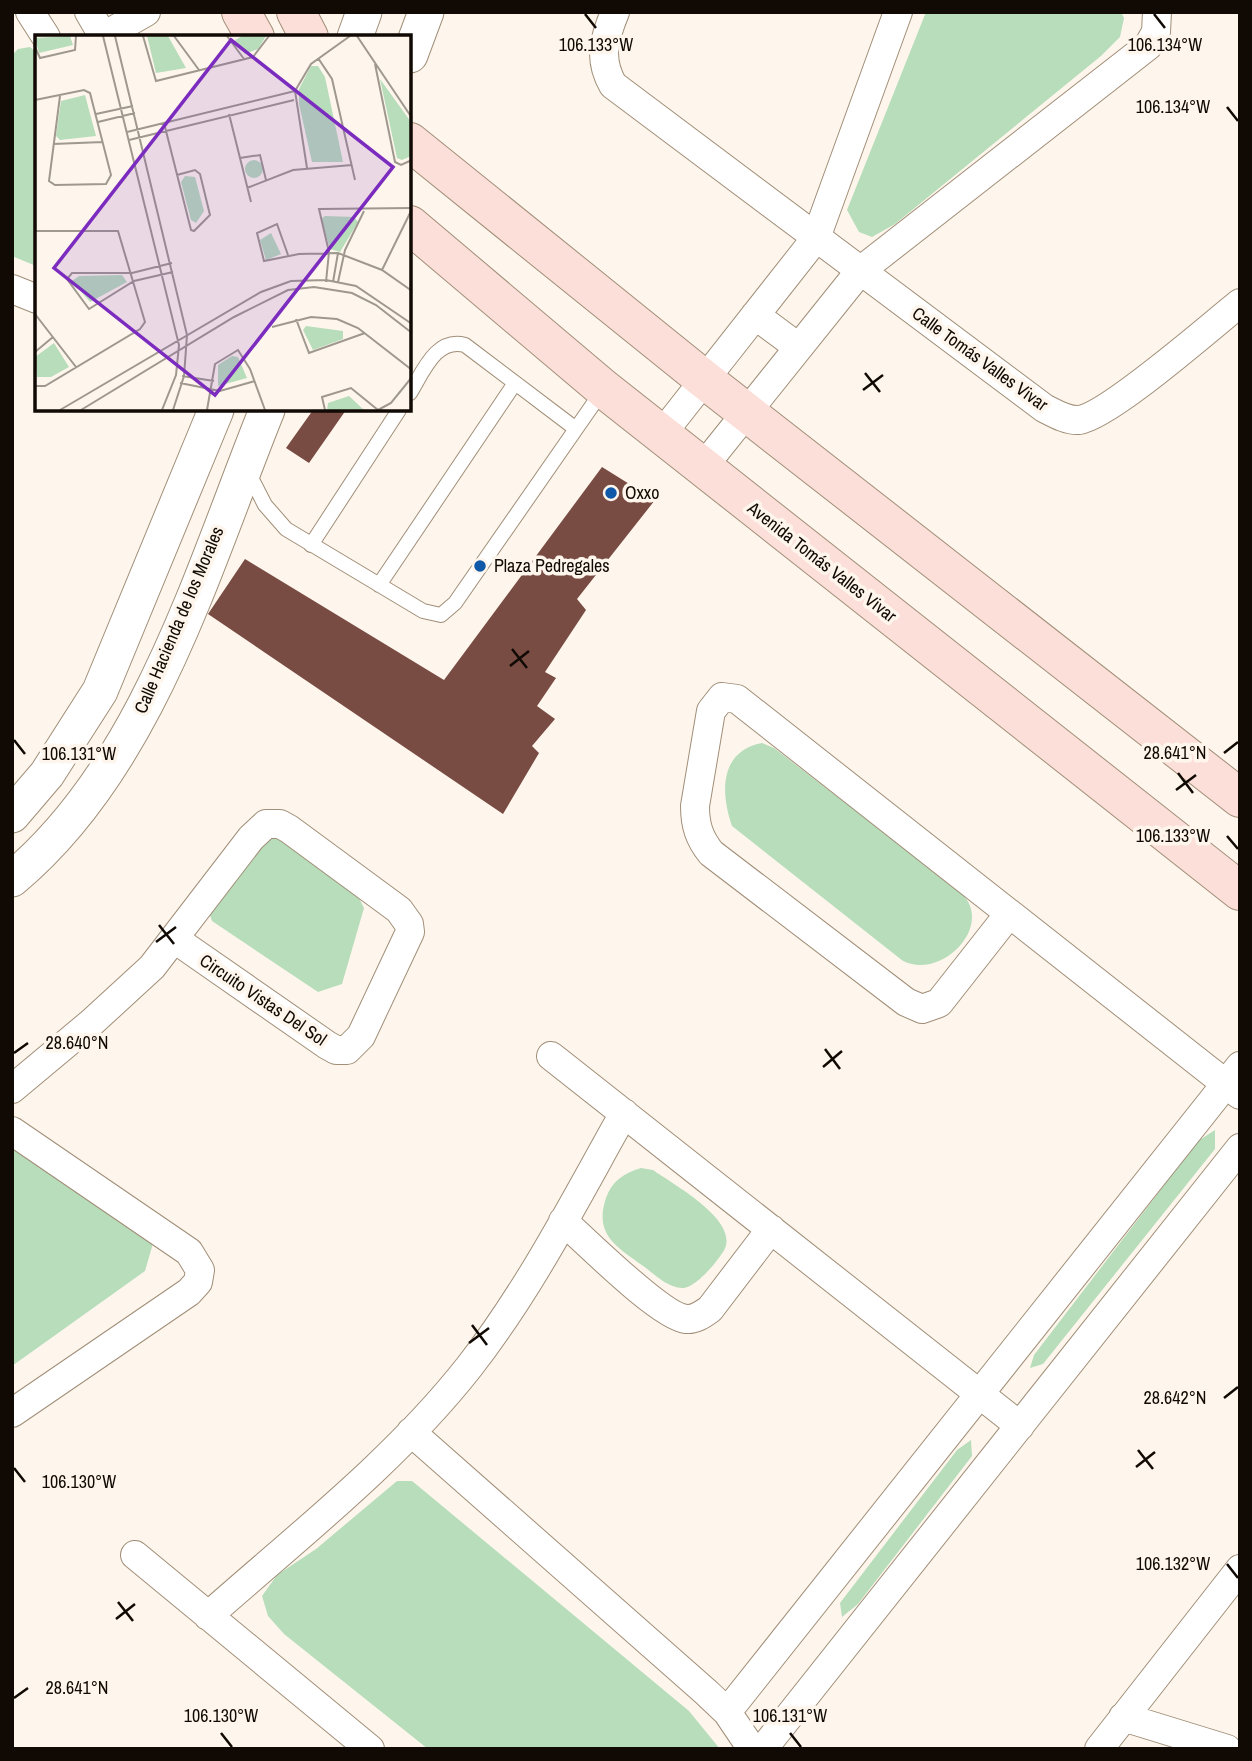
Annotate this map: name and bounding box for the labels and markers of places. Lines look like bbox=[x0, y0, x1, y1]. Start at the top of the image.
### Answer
place label: Oxxo bbox=[625, 480, 659, 505]
marker: Oxxo bbox=[603, 485, 619, 501]
place label: Plaza Pedregales bbox=[494, 553, 610, 578]
marker: Plaza Pedregales bbox=[472, 558, 488, 574]

